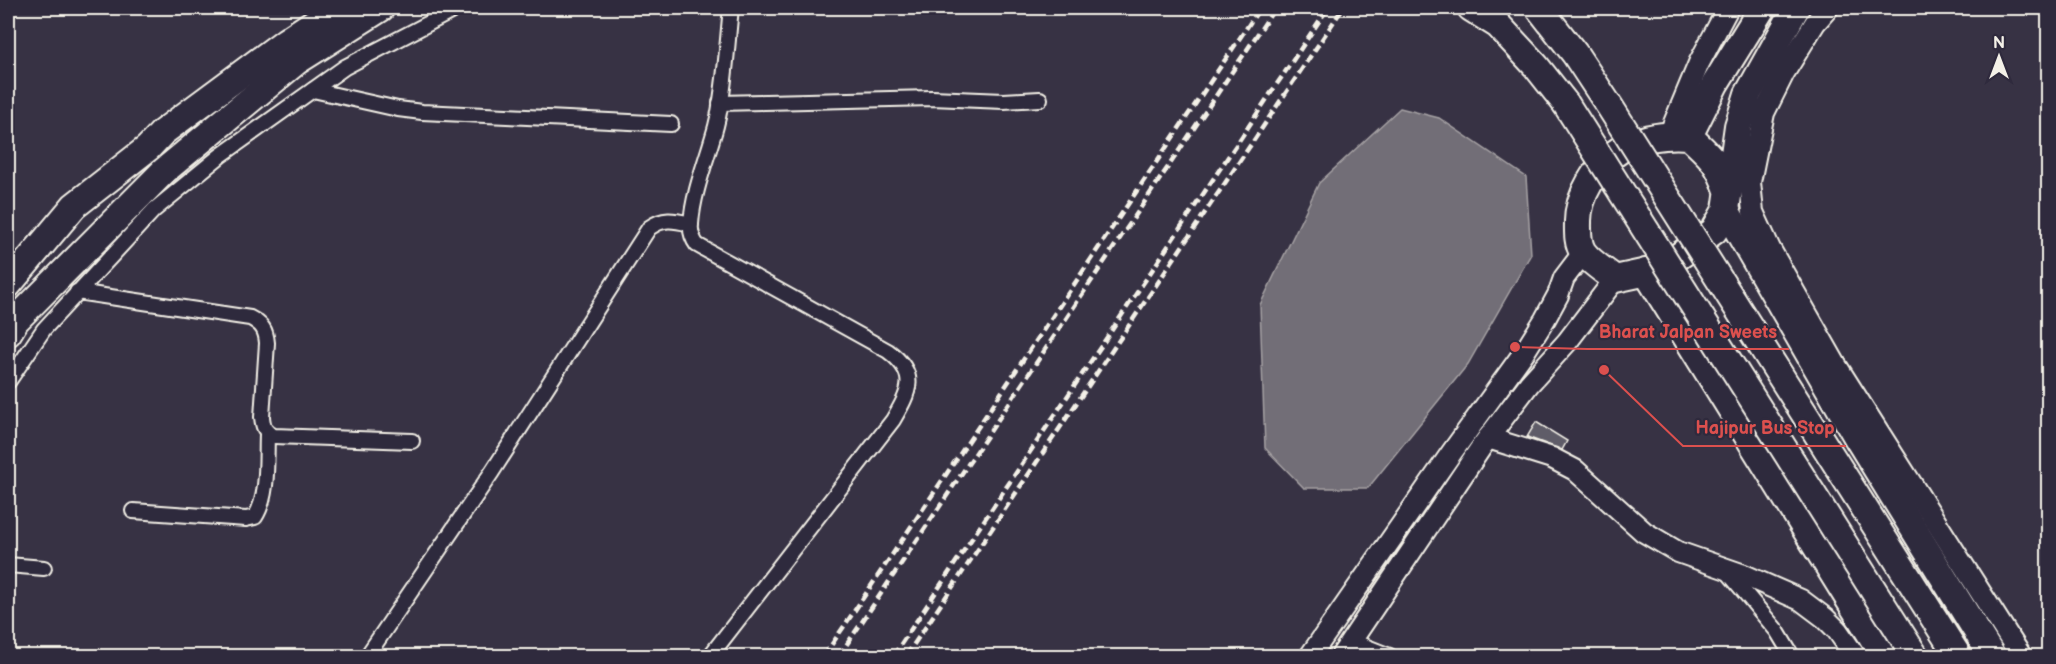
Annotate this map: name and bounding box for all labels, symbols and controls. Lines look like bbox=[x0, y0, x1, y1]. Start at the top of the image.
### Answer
north arrow bbox=[1969, 27, 2029, 87]
text: N bbox=[1993, 34, 2005, 53]
callout: Bharat Jalpan Sweets bbox=[1587, 313, 1789, 349]
text: Bharat Jalpan Sweets bbox=[1599, 322, 1777, 343]
callout: Hajipur Bus Stop bbox=[1683, 410, 1846, 446]
text: Hajipur Bus Stop bbox=[1695, 418, 1835, 439]

